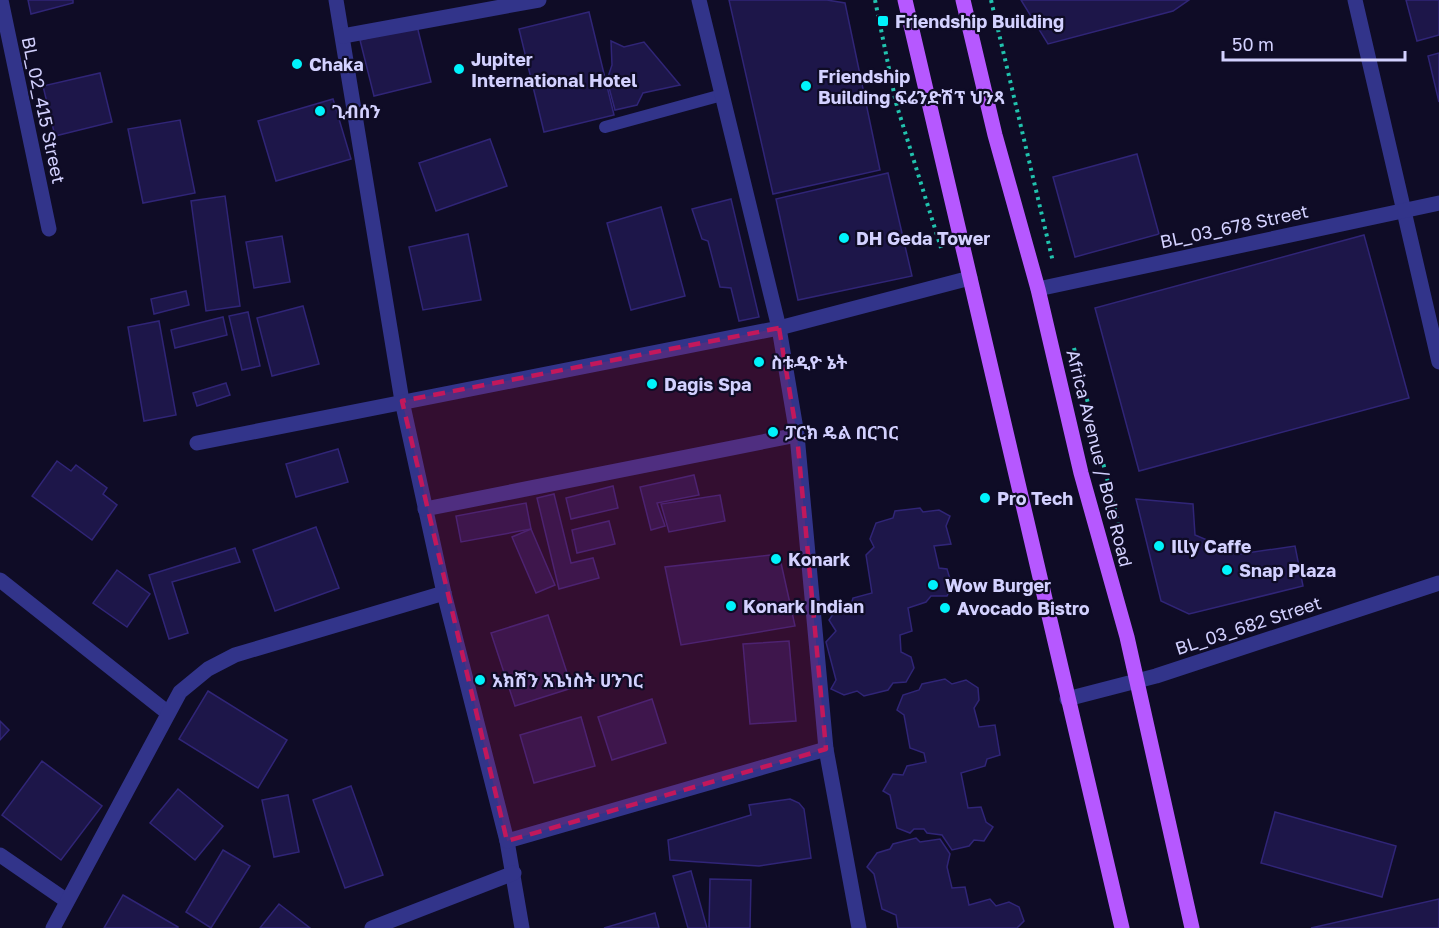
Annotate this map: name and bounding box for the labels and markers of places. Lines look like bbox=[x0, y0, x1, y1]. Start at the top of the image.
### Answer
place label: Friendship Building bbox=[895, 10, 1064, 32]
marker: Friendship Building bbox=[876, 14, 890, 28]
place label: Jupiter International Hotel bbox=[471, 48, 637, 91]
place label: Chaka bbox=[309, 53, 364, 75]
marker: Chaka bbox=[290, 57, 304, 71]
marker: Jupiter International Hotel bbox=[452, 62, 466, 76]
place label: Friendship Building ፍሬንድሽፕ ህንጻ bbox=[818, 65, 1005, 108]
marker: Friendship Building ፍሬንድሽፕ ህንጻ bbox=[799, 79, 813, 93]
place label: ጊብሰን bbox=[332, 100, 381, 122]
marker: ጊብሰን bbox=[313, 104, 327, 118]
place label: DH Geda Tower bbox=[856, 227, 990, 249]
marker: DH Geda Tower bbox=[837, 231, 851, 245]
place label: ስቱዲዮ ኔት bbox=[771, 351, 847, 373]
marker: ስቱዲዮ ኔት bbox=[752, 355, 766, 369]
place label: Dagis Spa bbox=[664, 373, 751, 395]
marker: Dagis Spa bbox=[645, 377, 659, 391]
place label: ፓርክ ዴል በርገር bbox=[785, 421, 898, 443]
marker: ፓርክ ዴል በርገር bbox=[766, 425, 780, 439]
place label: Pro Tech bbox=[997, 487, 1073, 509]
marker: Pro Tech bbox=[978, 491, 992, 505]
place label: Illy Caffe bbox=[1171, 535, 1252, 557]
marker: Illy Caffe bbox=[1152, 539, 1166, 553]
place label: Konark bbox=[788, 548, 851, 570]
marker: Konark bbox=[769, 552, 783, 566]
place label: Snap Plaza bbox=[1239, 559, 1336, 581]
marker: Snap Plaza bbox=[1220, 563, 1234, 577]
place label: Wow Burger bbox=[945, 574, 1051, 596]
marker: Wow Burger bbox=[926, 578, 940, 592]
place label: Konark Indian bbox=[743, 595, 864, 617]
place label: Avocado Bistro bbox=[957, 597, 1090, 619]
marker: Konark Indian bbox=[724, 599, 738, 613]
marker: Avocado Bistro bbox=[938, 601, 952, 615]
place label: አክሽን አጌነስት ሀንገር bbox=[492, 669, 643, 691]
marker: አክሽን አጌነስት ሀንገር bbox=[473, 673, 487, 687]

